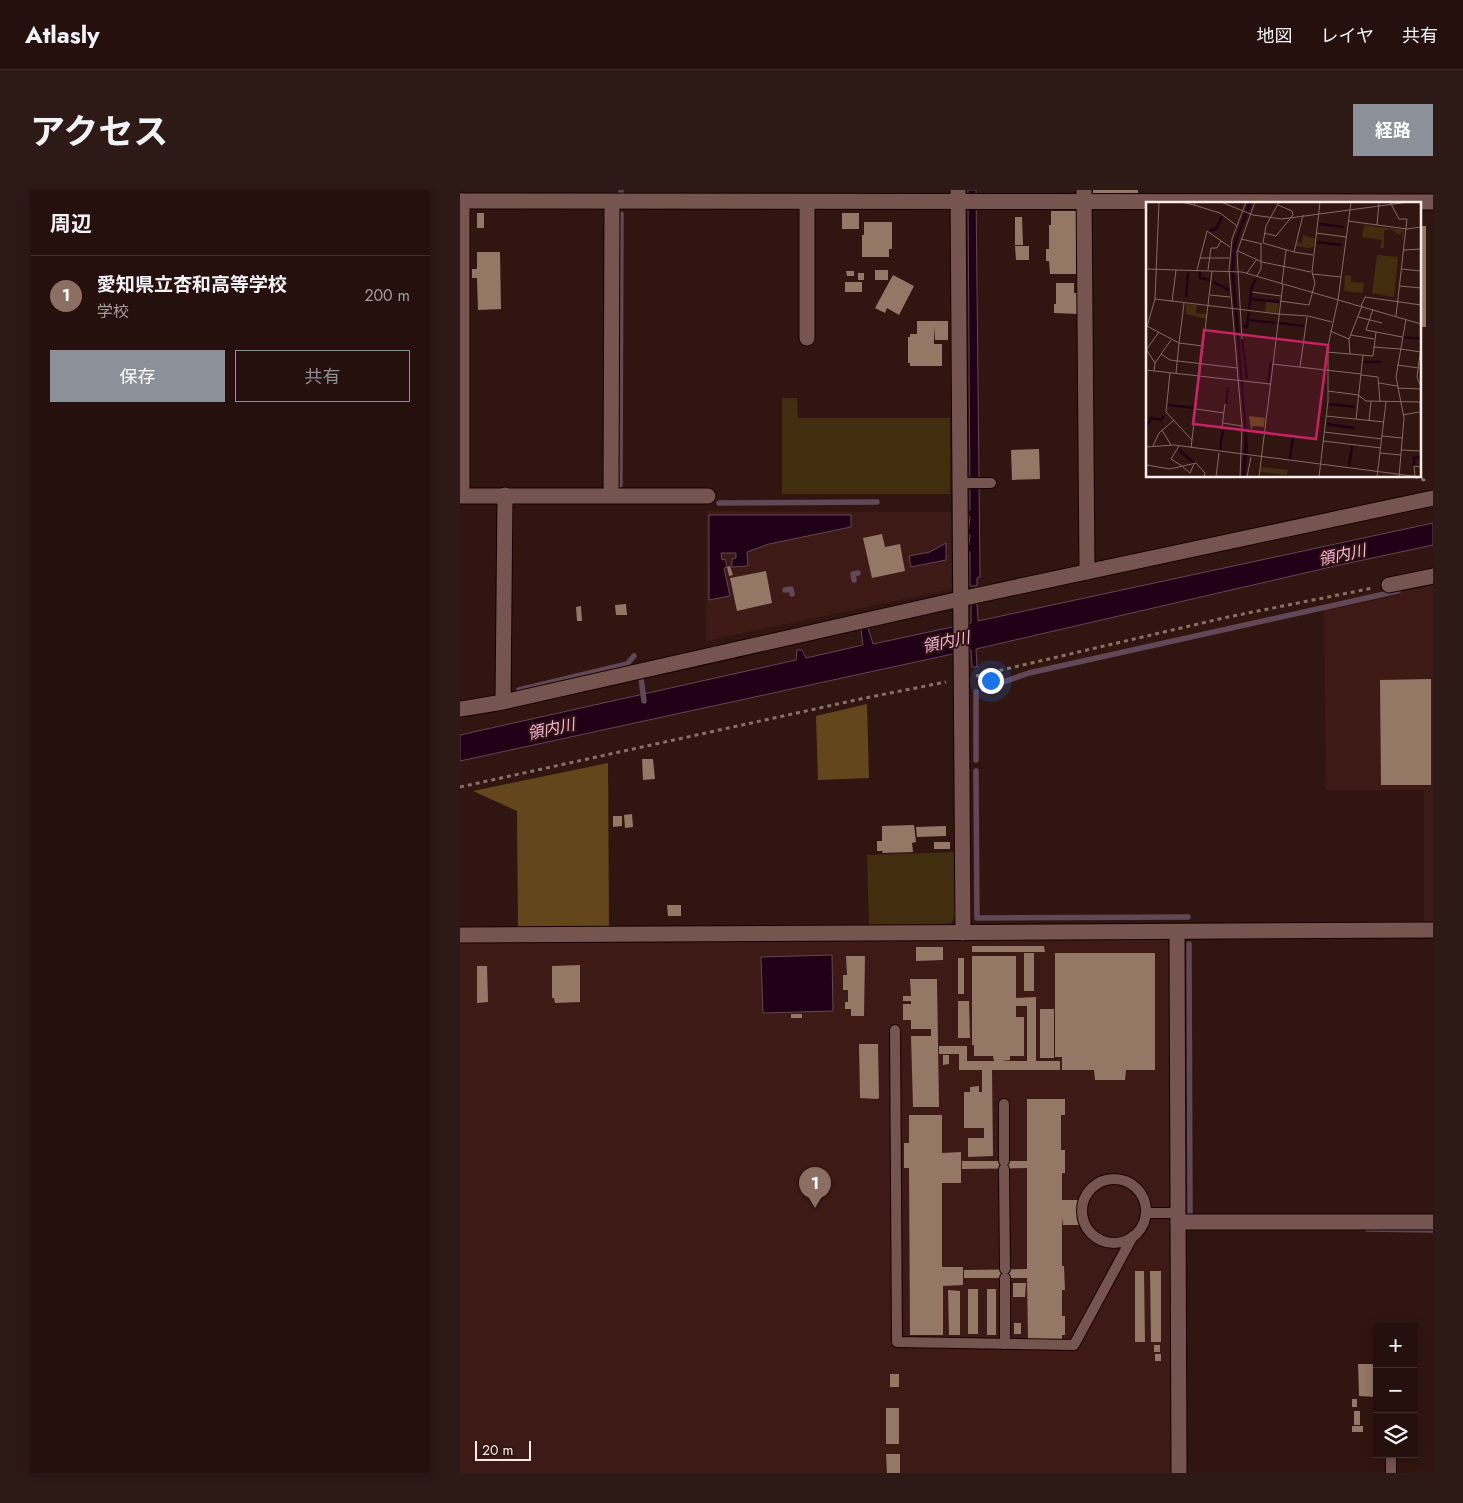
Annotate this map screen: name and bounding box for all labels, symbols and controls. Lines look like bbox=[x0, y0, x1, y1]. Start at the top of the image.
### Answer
text: Atlasly bbox=[25, 17, 100, 52]
text: 地図 bbox=[1257, 23, 1293, 49]
text: レイヤ bbox=[1321, 23, 1374, 49]
text: 共有 bbox=[1402, 23, 1438, 49]
button: 経路 bbox=[1353, 104, 1433, 156]
text: アクセス bbox=[30, 107, 168, 157]
inset map bbox=[1146, 202, 1421, 478]
text: 周辺 bbox=[50, 209, 92, 239]
text: 愛知県立杏和高等学校 bbox=[97, 271, 287, 298]
text: 1 bbox=[62, 284, 70, 307]
text: 200 m bbox=[364, 284, 410, 307]
text: 学校 bbox=[97, 300, 129, 323]
button: 保存 bbox=[50, 350, 225, 402]
button: 共有 bbox=[235, 350, 410, 402]
water label: 領内川 bbox=[1316, 538, 1370, 571]
water label: 領内川 bbox=[920, 625, 974, 658]
your location bbox=[978, 668, 1004, 694]
water label: 領内川 bbox=[525, 712, 579, 745]
pin: 1 bbox=[799, 1167, 831, 1208]
map controls bbox=[1373, 1323, 1418, 1458]
button: + bbox=[1373, 1323, 1418, 1368]
button: − bbox=[1373, 1368, 1418, 1413]
button: layers bbox=[1373, 1413, 1418, 1458]
scale bar bbox=[475, 1438, 531, 1461]
text: 20 m bbox=[482, 1440, 514, 1460]

